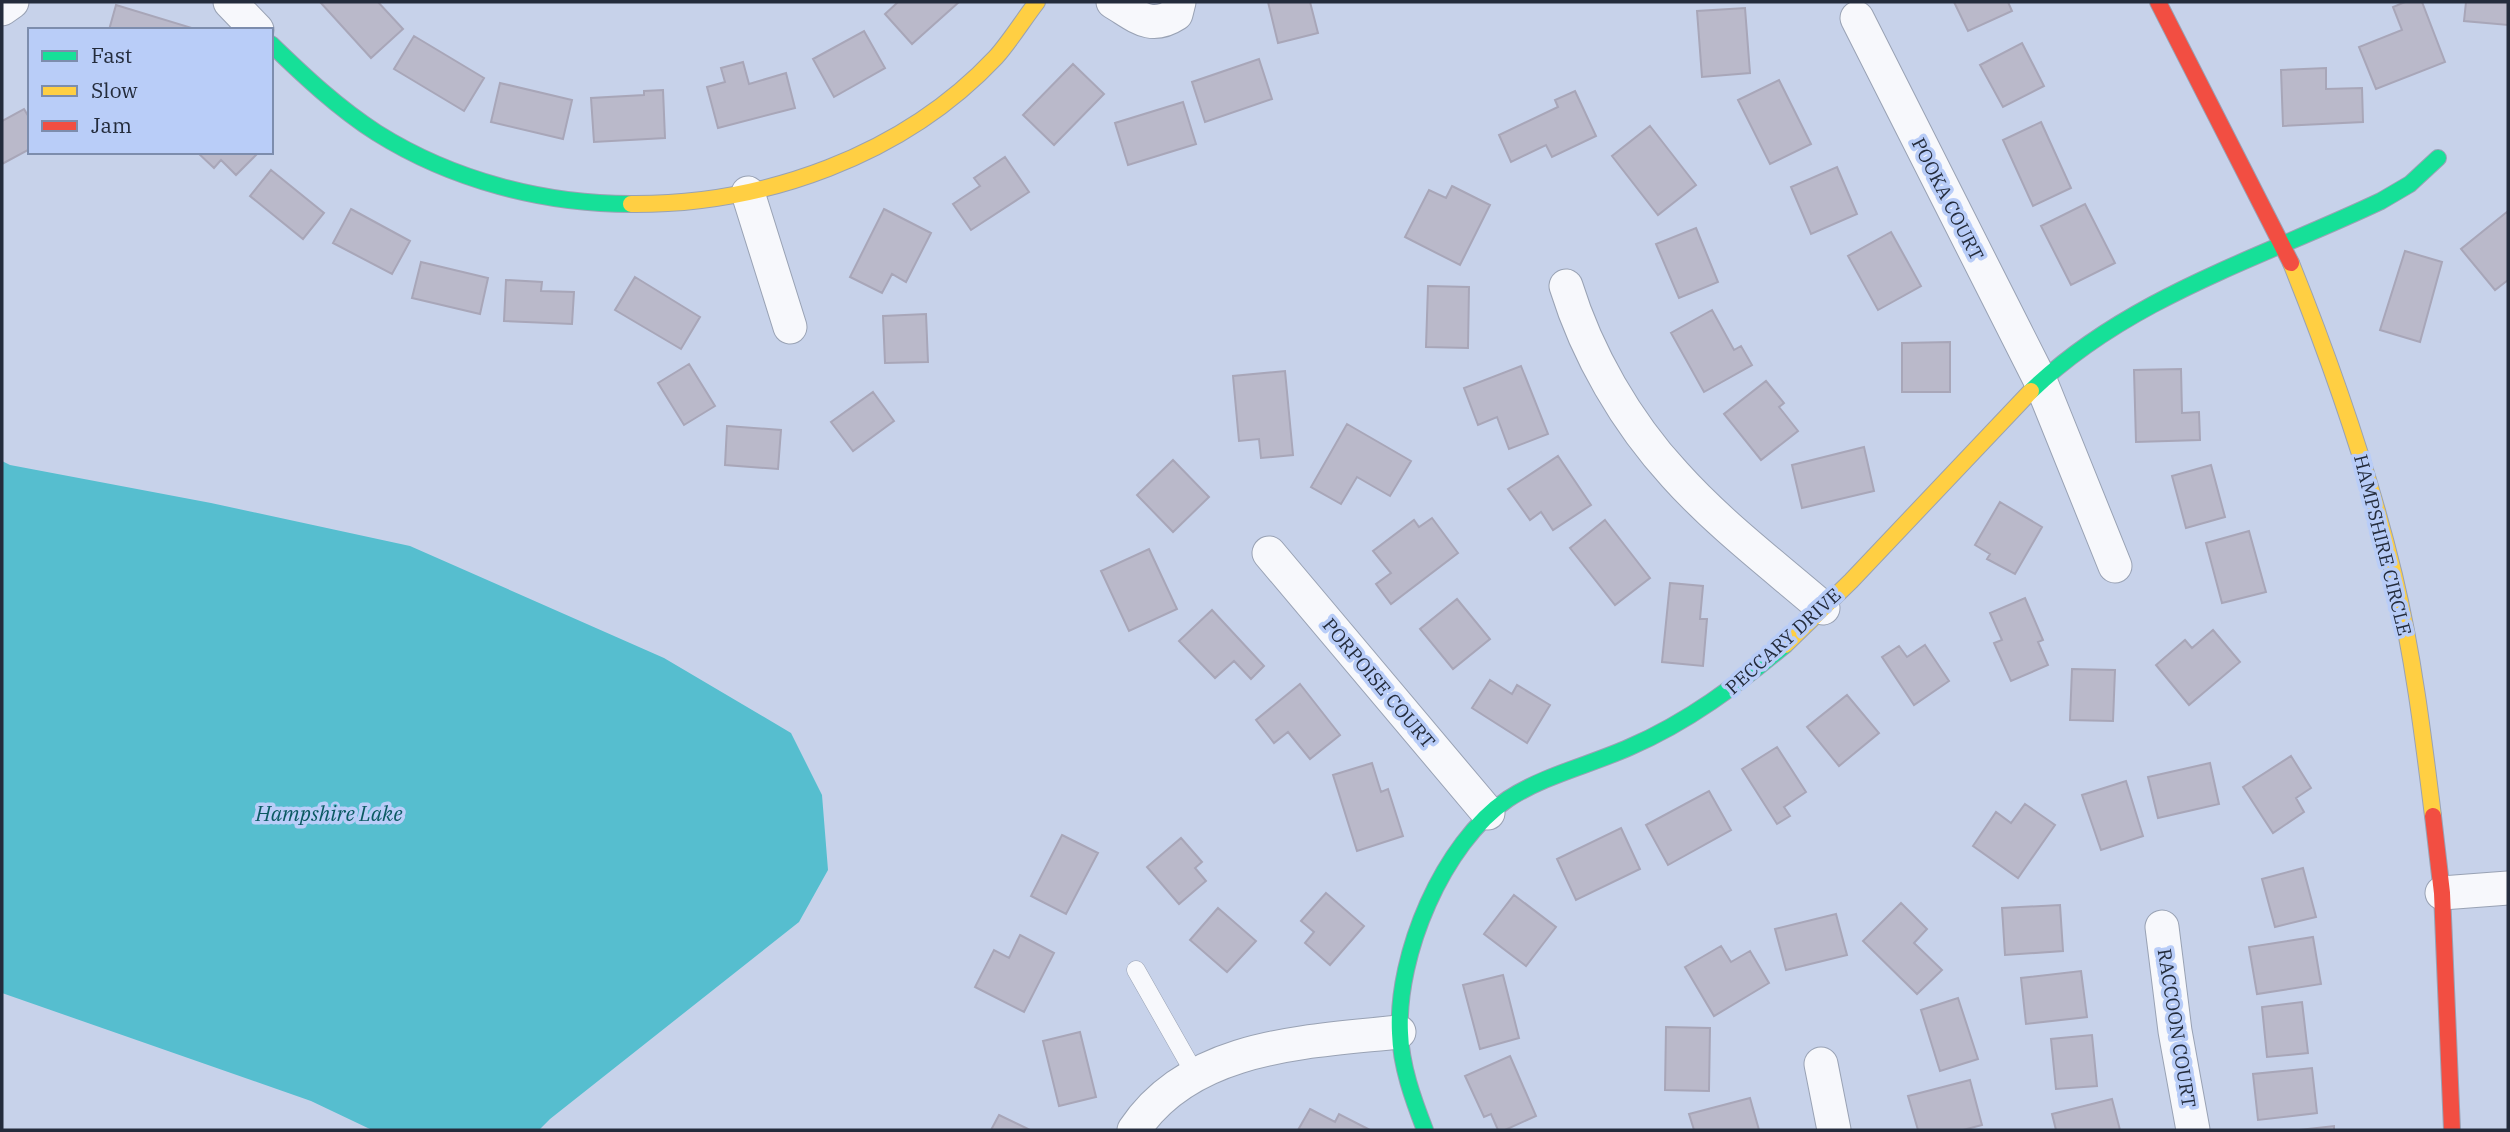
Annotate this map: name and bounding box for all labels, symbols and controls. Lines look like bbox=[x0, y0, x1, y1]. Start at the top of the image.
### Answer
legend bbox=[28, 28, 273, 154]
text: Fast bbox=[91, 41, 132, 69]
text: Slow bbox=[91, 76, 138, 104]
text: Jam bbox=[91, 111, 132, 139]
street label: POOKA COURT bbox=[1907, 134, 1989, 264]
street label: HAMPSHIRE CIRCLE bbox=[2349, 452, 2417, 638]
street label: PECCARY DRIVE bbox=[1720, 583, 1846, 699]
street label: PORPOISE COURT bbox=[1318, 613, 1440, 753]
water label: Hampshire Lake bbox=[254, 799, 403, 827]
street label: RACCOON COURT bbox=[2153, 947, 2201, 1109]

